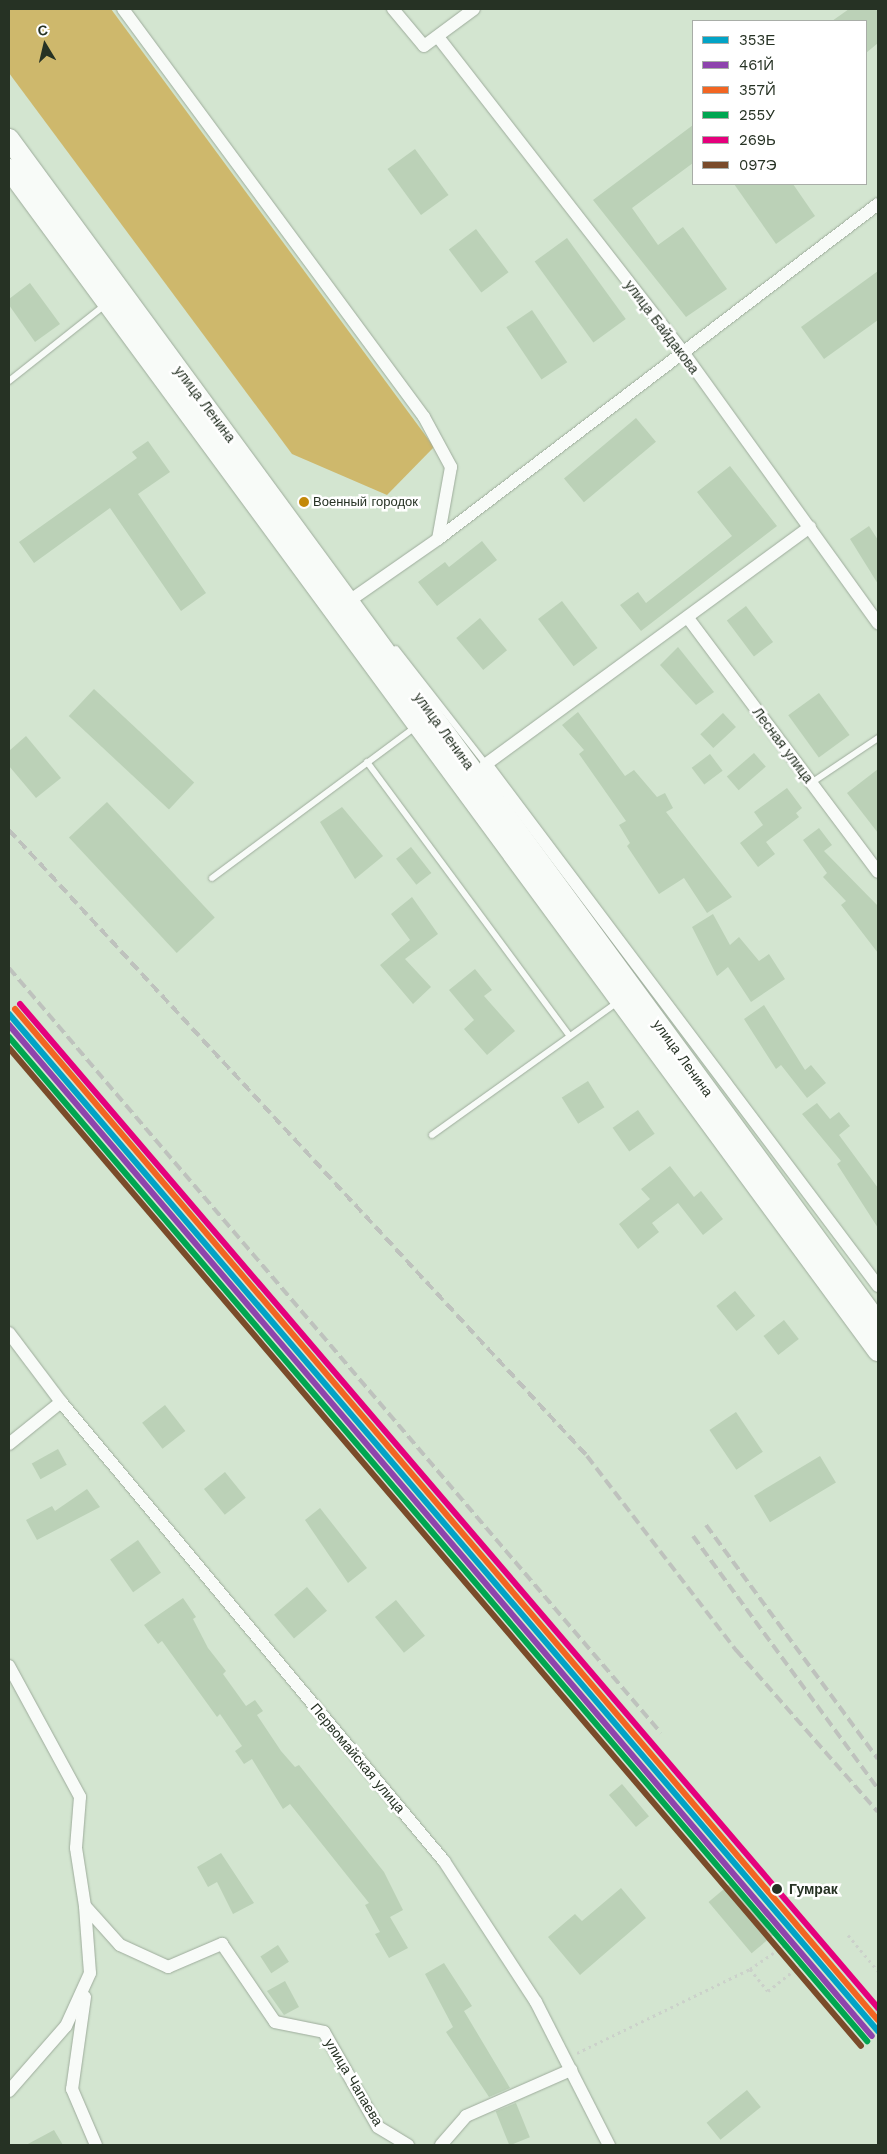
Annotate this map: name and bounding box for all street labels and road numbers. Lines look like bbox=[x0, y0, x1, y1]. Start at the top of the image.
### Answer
street label: улица Байдакова bbox=[621, 277, 703, 377]
street label: улица Ленина bbox=[171, 362, 239, 446]
street label: улица Ленина bbox=[410, 689, 478, 773]
street label: Лесная улица bbox=[749, 704, 817, 786]
street label: улица Ленина bbox=[649, 1016, 717, 1100]
street label: Первомайская улица bbox=[307, 1700, 409, 1816]
street label: улица Чапаева bbox=[321, 2035, 387, 2129]

